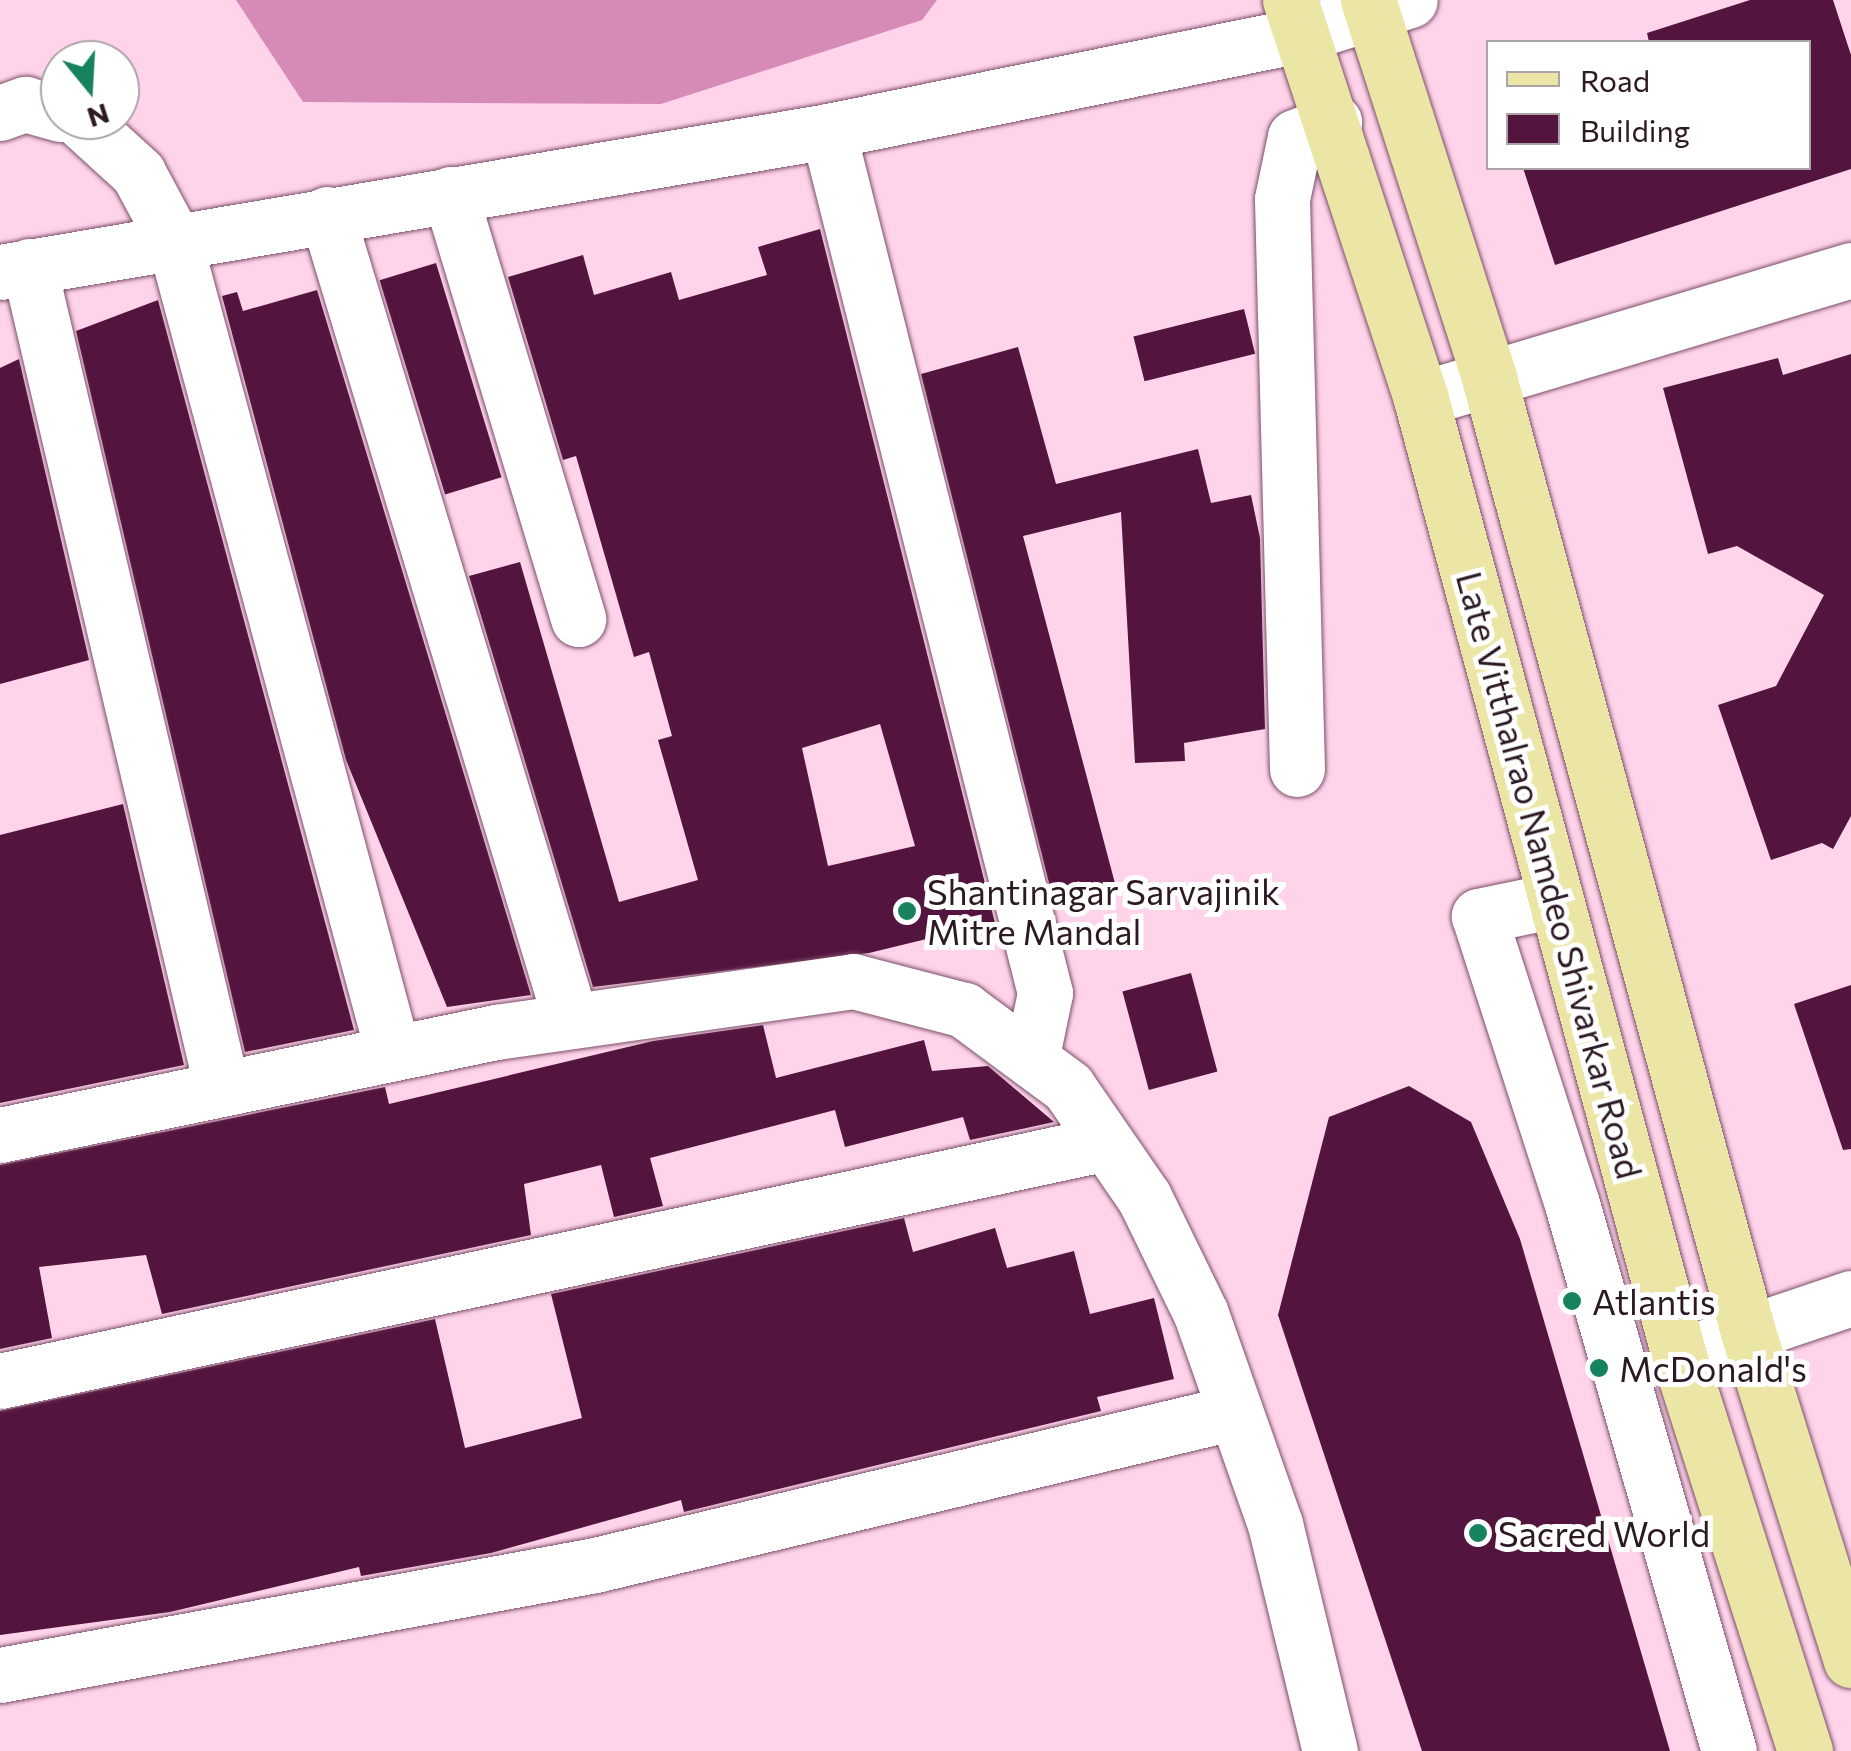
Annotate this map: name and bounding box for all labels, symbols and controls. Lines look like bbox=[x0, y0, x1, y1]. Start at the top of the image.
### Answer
north arrow bbox=[40, 40, 140, 140]
legend bbox=[1486, 40, 1811, 170]
text: Road bbox=[1580, 61, 1650, 98]
text: N bbox=[83, 97, 114, 136]
text: Building bbox=[1580, 111, 1690, 148]
street label: Late Vitthalrao Namdeo Shivarkar Road bbox=[1449, 567, 1651, 1183]
place label: Shantinagar Sarvajinik Mitre Mandal bbox=[927, 870, 1280, 952]
marker: Shantinagar Sarvajinik Mitre Mandal bbox=[896, 900, 918, 922]
place label: Atlantis bbox=[1592, 1280, 1716, 1322]
marker: Atlantis bbox=[1561, 1290, 1583, 1312]
place label: McDonald's bbox=[1619, 1347, 1807, 1389]
marker: McDonald's bbox=[1588, 1357, 1610, 1379]
place label: Sacred World bbox=[1498, 1512, 1710, 1554]
marker: Sacred World bbox=[1467, 1522, 1489, 1544]

